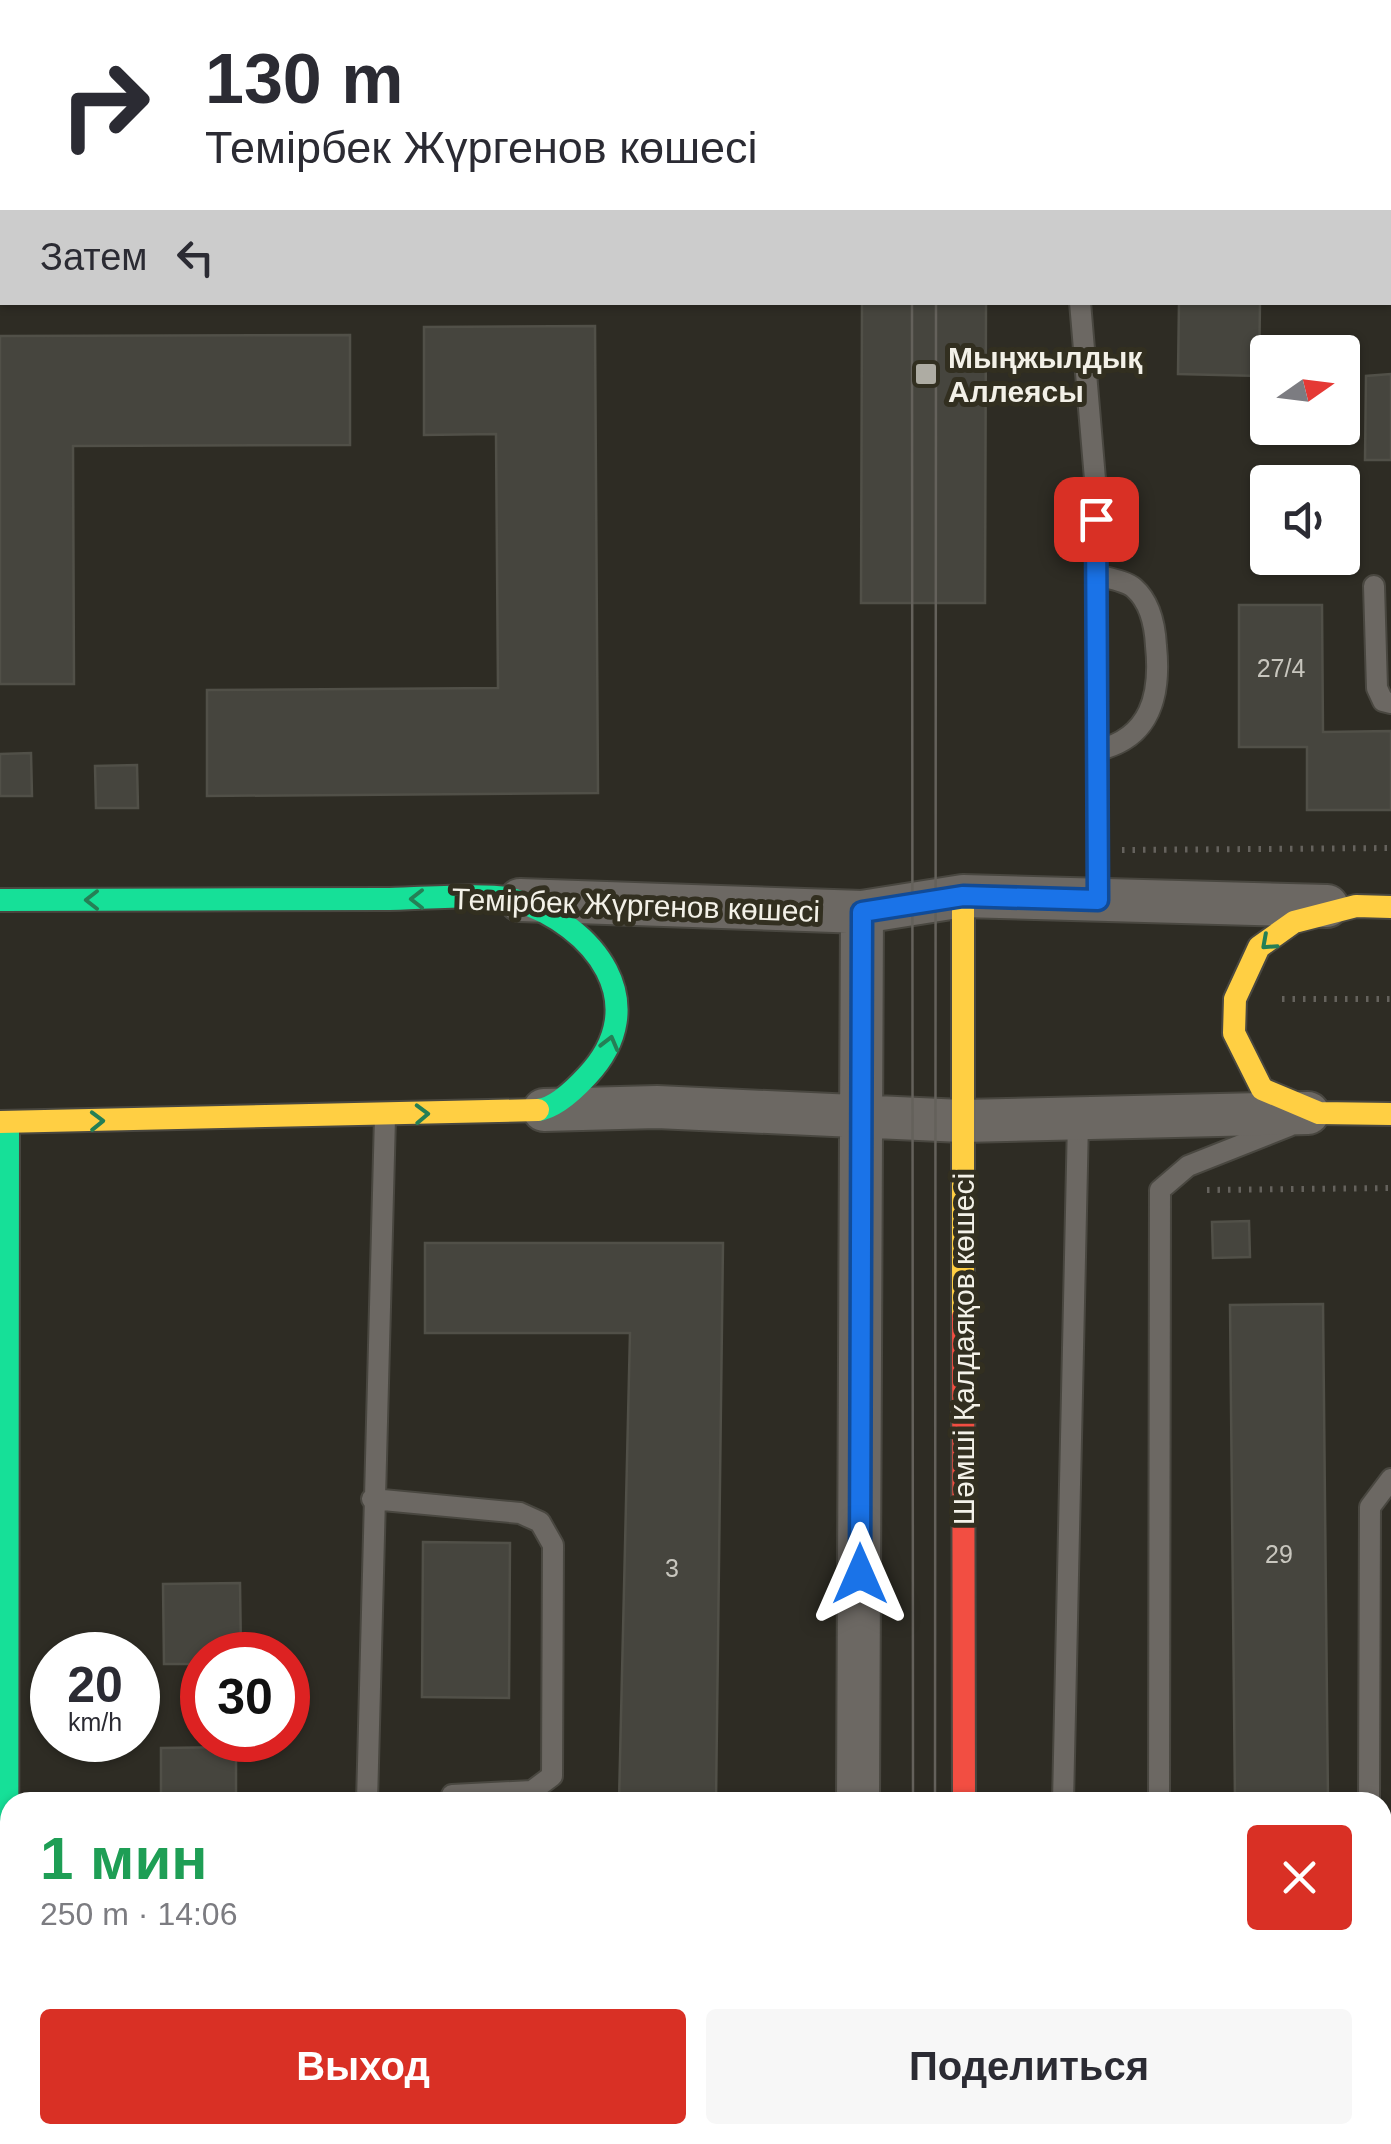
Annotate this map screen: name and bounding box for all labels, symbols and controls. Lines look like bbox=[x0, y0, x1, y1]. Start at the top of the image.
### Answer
icon: right bbox=[40, 40, 170, 170]
text: 130 m bbox=[205, 40, 403, 118]
text: Темірбек Жүргенов көшесі bbox=[205, 122, 758, 173]
icon: left bbox=[168, 230, 223, 285]
text: Затем bbox=[40, 236, 148, 278]
north arrow bbox=[1250, 335, 1360, 445]
map controls bbox=[1250, 335, 1360, 575]
place label: Мыңжылдық Аллеясы bbox=[948, 341, 1143, 408]
marker: Мыңжылдық Аллеясы bbox=[913, 361, 939, 387]
button: sound bbox=[1250, 465, 1360, 575]
pin bbox=[1054, 477, 1139, 562]
icon: arrive bbox=[1069, 492, 1124, 547]
house number: 27/4 bbox=[1257, 654, 1305, 682]
street label: Темірбек Жүргенов көшесі bbox=[451, 882, 821, 928]
one-way arrow bbox=[408, 888, 424, 910]
one-way arrow bbox=[83, 889, 98, 911]
one-way arrow bbox=[1261, 931, 1280, 949]
one-way arrow bbox=[598, 1035, 619, 1052]
one-way arrow bbox=[415, 1103, 431, 1124]
one-way arrow bbox=[90, 1110, 106, 1131]
street label: Шәмші Қалдаяқов көшесі bbox=[947, 1173, 980, 1525]
position arrow bbox=[808, 1522, 912, 1626]
house number: 29 bbox=[1265, 1540, 1293, 1568]
house number: 3 bbox=[665, 1554, 679, 1582]
speed limit sign: 30 bbox=[180, 1632, 310, 1762]
text: 20 bbox=[67, 1657, 123, 1713]
text: km/h bbox=[68, 1708, 122, 1736]
text: 1 мин bbox=[40, 1825, 208, 1892]
button: close bbox=[1247, 1825, 1352, 1930]
text: 250 m · 14:06 bbox=[40, 1896, 237, 1932]
button: Выход bbox=[40, 2009, 686, 2124]
button: Поделиться bbox=[706, 2009, 1352, 2124]

